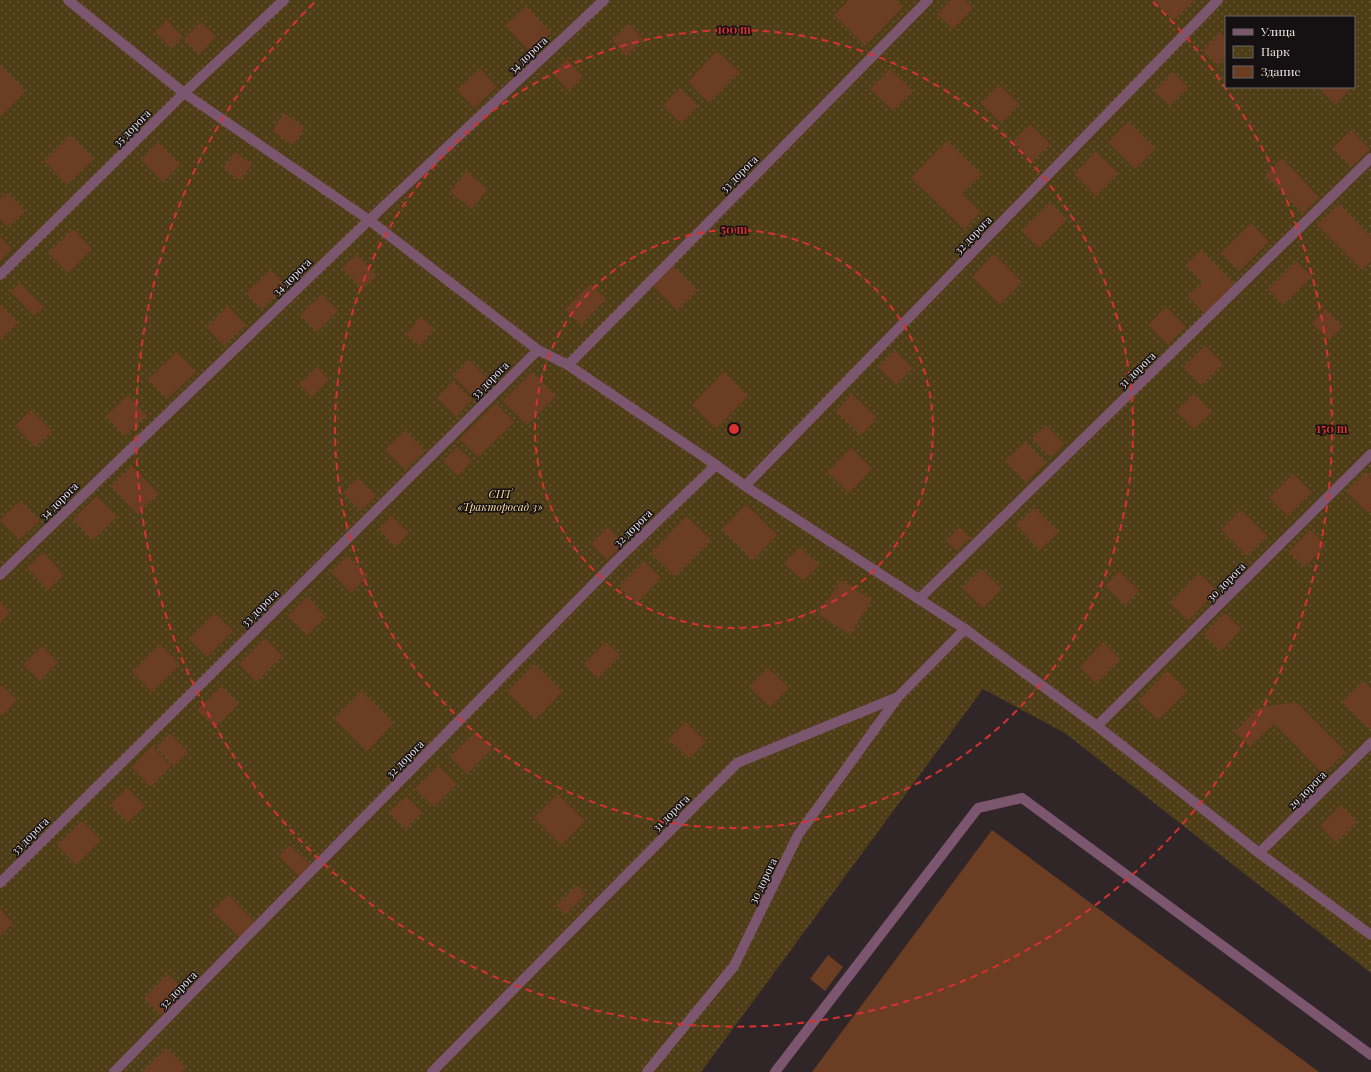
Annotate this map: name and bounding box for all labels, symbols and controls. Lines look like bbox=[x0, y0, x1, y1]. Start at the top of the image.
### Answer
legend bbox=[1225, 16, 1355, 88]
text: 100 m bbox=[717, 21, 751, 37]
text: Улица bbox=[1260, 23, 1295, 39]
street label: 34 дорога bbox=[505, 32, 551, 76]
text: Парк bbox=[1261, 43, 1290, 59]
text: Здание bbox=[1261, 63, 1301, 79]
street label: 35 дорога bbox=[110, 105, 154, 150]
street label: 33 дорога bbox=[717, 151, 761, 196]
street label: 32 дорога bbox=[951, 212, 995, 257]
text: 50 m bbox=[721, 221, 748, 237]
street label: 34 дорога bbox=[269, 254, 314, 299]
street label: 31 дорога bbox=[1115, 348, 1159, 391]
street label: 33 дорога bbox=[468, 357, 512, 402]
text: 150 m bbox=[1316, 420, 1348, 436]
centre of rings bbox=[727, 422, 741, 436]
street label: 34 дорога bbox=[36, 478, 81, 523]
park label: СНТ «Тракторосад 3» bbox=[457, 486, 543, 514]
street label: 32 дорога bbox=[610, 505, 655, 550]
street label: 30 дорога bbox=[1203, 559, 1249, 604]
street label: 33 дорога bbox=[238, 585, 282, 630]
street label: 32 дорога bbox=[382, 736, 427, 781]
street label: 29 дорога bbox=[1284, 767, 1329, 812]
street label: 31 дорога bbox=[649, 791, 693, 834]
street label: 33 дорога bbox=[8, 813, 52, 858]
street label: 30 дорога bbox=[745, 855, 780, 906]
street label: 32 дорога bbox=[155, 967, 200, 1012]

